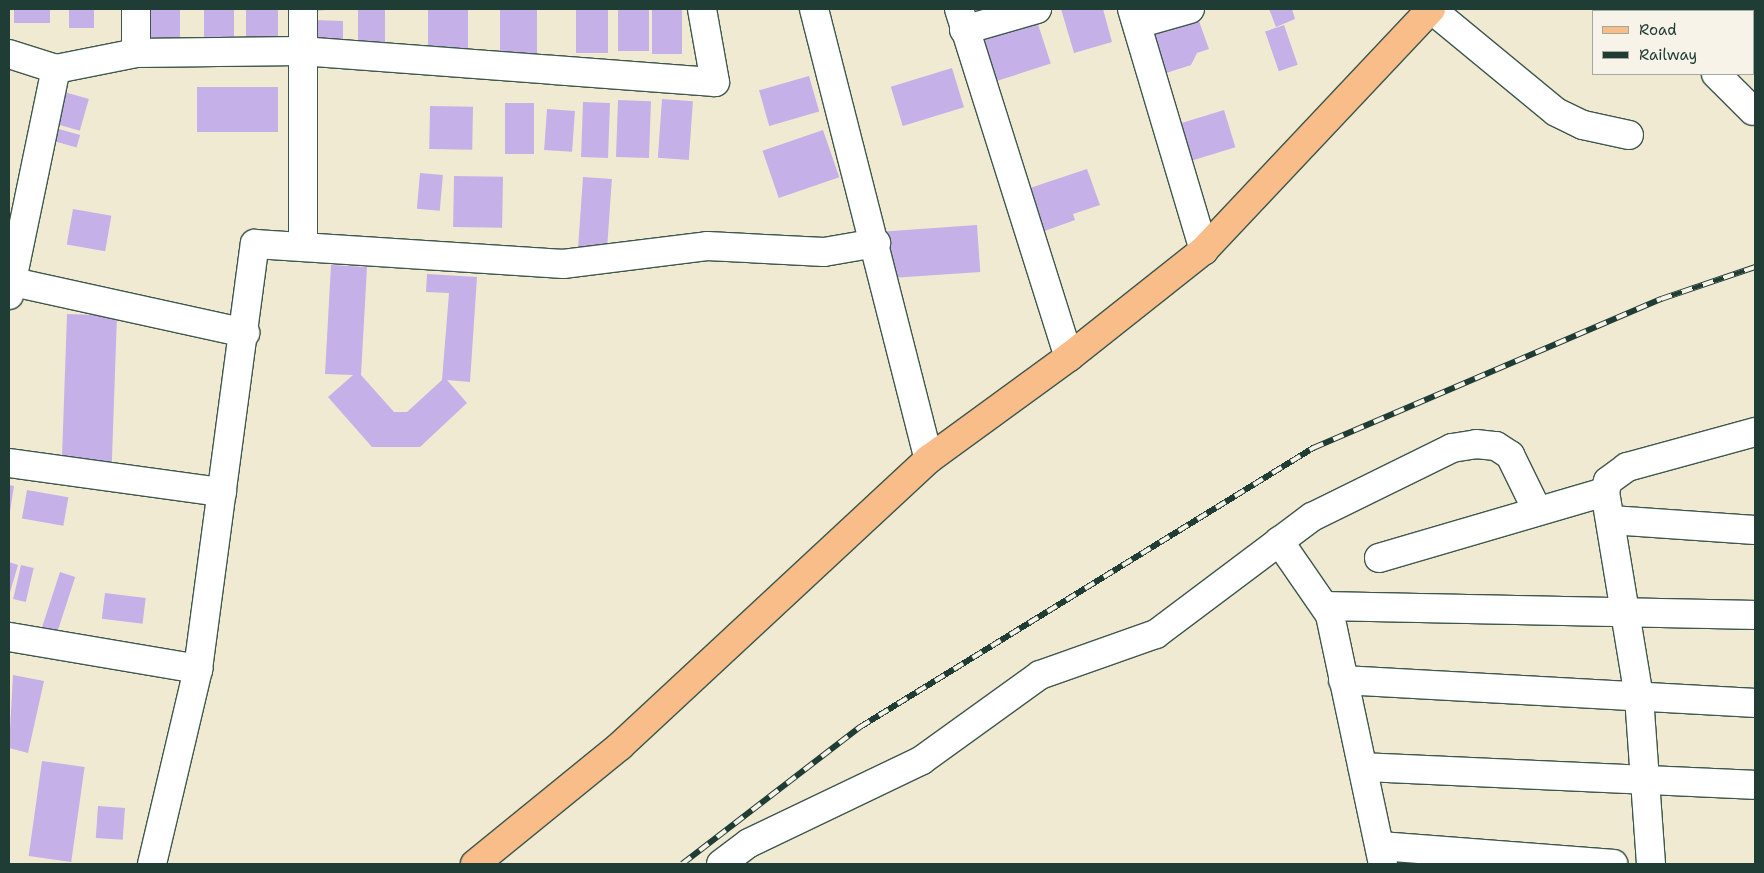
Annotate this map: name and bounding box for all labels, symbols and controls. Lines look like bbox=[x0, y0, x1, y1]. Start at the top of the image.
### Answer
legend bbox=[1592, 10, 1754, 75]
text: Road bbox=[1639, 20, 1677, 40]
text: Railway bbox=[1639, 45, 1697, 65]

